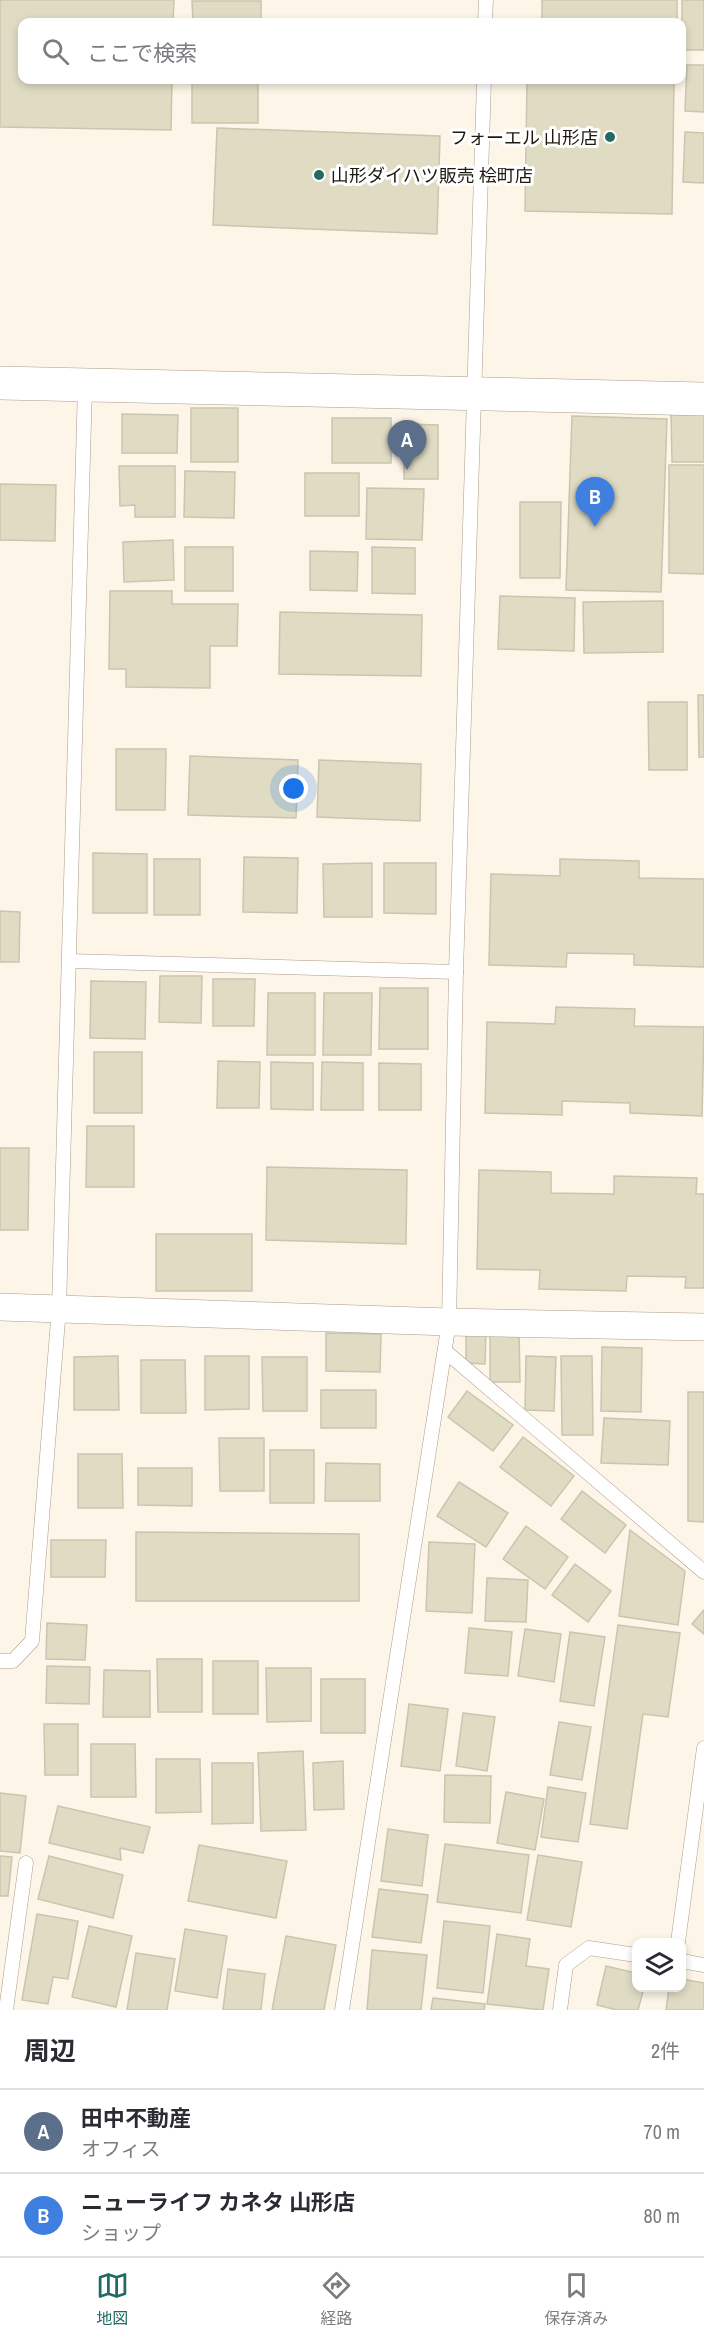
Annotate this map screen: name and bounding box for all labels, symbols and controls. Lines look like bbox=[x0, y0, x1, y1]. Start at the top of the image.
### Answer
search box bbox=[18, 18, 686, 84]
icon: search bbox=[39, 35, 72, 68]
text: ここで検索 bbox=[87, 38, 197, 68]
place label: フォーエル 山形店 bbox=[450, 125, 598, 150]
marker: フォーエル 山形店 bbox=[603, 130, 617, 144]
place label: 山形ダイハツ販売 桧町店 bbox=[331, 163, 533, 188]
marker: 山形ダイハツ販売 桧町店 bbox=[312, 168, 326, 182]
pin: A bbox=[388, 420, 426, 470]
pin: B bbox=[576, 478, 614, 527]
your location bbox=[279, 774, 308, 803]
map controls bbox=[632, 1938, 686, 1992]
button: layers bbox=[632, 1938, 686, 1992]
text: 周辺 bbox=[24, 2033, 76, 2068]
text: 2件 bbox=[651, 2037, 680, 2064]
text: 田中不動産 bbox=[81, 2103, 191, 2133]
text: A bbox=[38, 2118, 49, 2145]
text: 70 m bbox=[644, 2118, 680, 2145]
text: オフィス bbox=[81, 2135, 161, 2162]
text: ニューライフ カネタ 山形店 bbox=[81, 2187, 355, 2217]
text: B bbox=[38, 2202, 49, 2229]
text: 80 m bbox=[644, 2202, 680, 2229]
text: ショップ bbox=[81, 2219, 161, 2246]
tab: 地図 bbox=[96, 2269, 129, 2329]
tab: 経路 bbox=[320, 2269, 353, 2329]
tab: 保存済み bbox=[544, 2269, 608, 2329]

